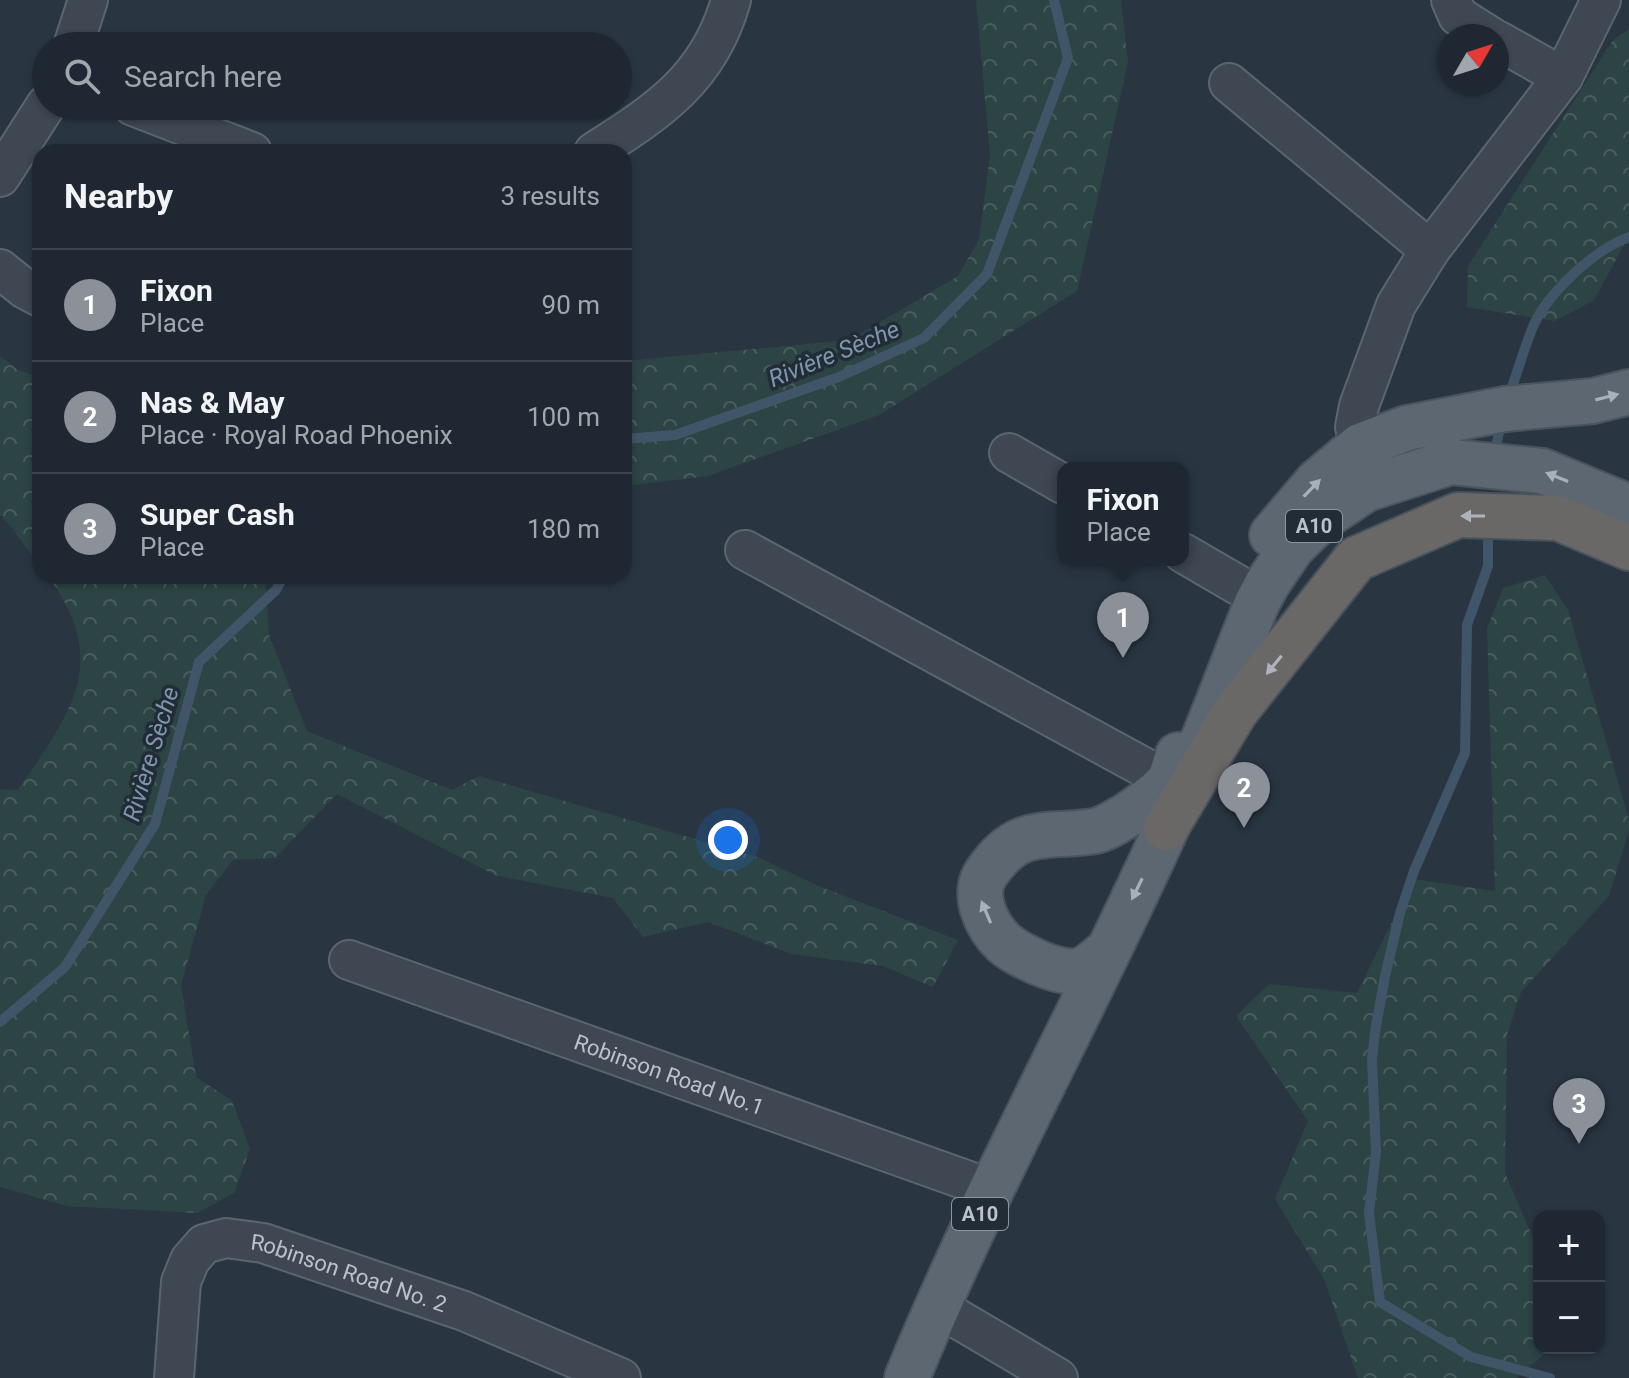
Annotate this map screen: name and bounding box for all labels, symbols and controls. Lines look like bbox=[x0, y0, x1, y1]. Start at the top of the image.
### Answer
north arrow bbox=[1437, 24, 1509, 96]
search box bbox=[32, 32, 632, 120]
icon: search bbox=[60, 54, 104, 98]
text: Search here bbox=[124, 59, 282, 94]
text: Nearby bbox=[64, 176, 173, 216]
text: 3 results bbox=[501, 181, 600, 211]
text: Fixon bbox=[140, 273, 213, 308]
text: 1 bbox=[83, 290, 97, 320]
text: 90 m bbox=[542, 290, 600, 320]
text: Place bbox=[140, 308, 204, 338]
water label: Rivière Sèche bbox=[764, 315, 904, 393]
text: Nas & May bbox=[140, 385, 284, 420]
one-way arrow bbox=[1594, 391, 1619, 403]
text: 2 bbox=[83, 402, 97, 432]
text: 100 m bbox=[527, 402, 600, 432]
text: Place · Royal Road Phoenix bbox=[140, 420, 453, 450]
popup bbox=[1057, 462, 1189, 566]
one-way arrow bbox=[1545, 471, 1569, 484]
one-way arrow bbox=[1303, 478, 1321, 497]
text: Fixon bbox=[1087, 482, 1159, 517]
text: Super Cash bbox=[140, 497, 295, 532]
one-way arrow bbox=[1460, 509, 1485, 522]
road number: A10 bbox=[1286, 510, 1342, 542]
text: 3 bbox=[83, 514, 97, 544]
text: 180 m bbox=[527, 514, 600, 544]
text: Place bbox=[1087, 517, 1151, 547]
text: Place bbox=[140, 532, 204, 562]
pin: 1 bbox=[1097, 592, 1149, 658]
one-way arrow bbox=[1266, 655, 1283, 675]
water label: Rivière Sèche bbox=[117, 684, 185, 824]
pin: 2 bbox=[1218, 762, 1270, 828]
your location bbox=[708, 820, 748, 860]
one-way arrow bbox=[1130, 878, 1144, 901]
one-way arrow bbox=[980, 901, 993, 924]
street label: Robinson Road No.1 bbox=[571, 1029, 768, 1120]
pin: 3 bbox=[1553, 1078, 1605, 1144]
road number: A10 bbox=[952, 1198, 1008, 1230]
map controls bbox=[1533, 1210, 1605, 1354]
button: + bbox=[1533, 1210, 1605, 1282]
street label: Robinson Road No. 2 bbox=[249, 1229, 450, 1317]
button: − bbox=[1533, 1282, 1605, 1354]

